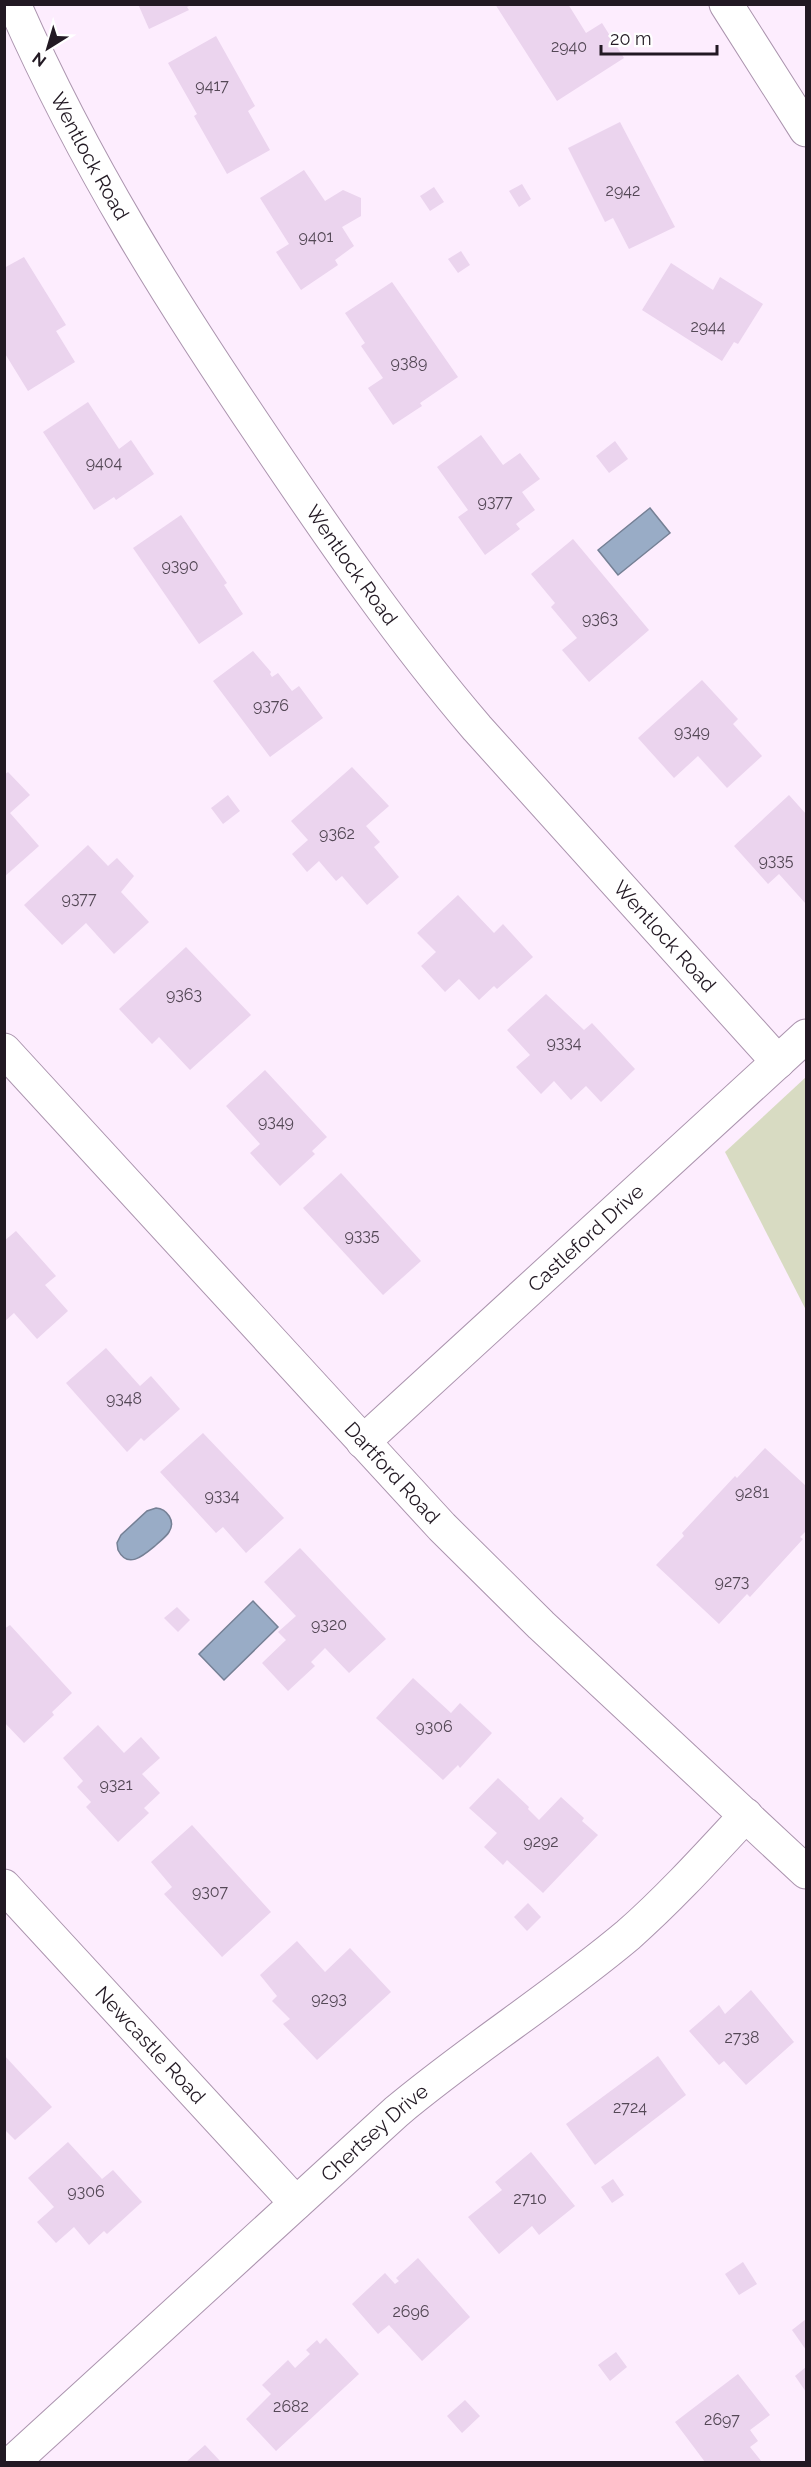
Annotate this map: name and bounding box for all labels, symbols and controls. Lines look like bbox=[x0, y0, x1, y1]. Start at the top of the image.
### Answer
north arrow bbox=[18, 18, 78, 78]
scale bar bbox=[601, 18, 716, 56]
text: 20 m bbox=[610, 28, 652, 49]
house number: 2940 bbox=[551, 37, 587, 56]
text: N bbox=[29, 48, 50, 71]
house number: 9417 bbox=[195, 76, 229, 95]
street label: Wentlock Road bbox=[46, 88, 134, 224]
house number: 2942 bbox=[606, 181, 640, 200]
house number: 9401 bbox=[299, 227, 334, 246]
house number: 2944 bbox=[690, 317, 726, 336]
house number: 9389 bbox=[391, 353, 427, 372]
house number: 9404 bbox=[86, 453, 123, 472]
house number: 9377 bbox=[478, 492, 513, 511]
street label: Wentlock Road bbox=[301, 501, 403, 630]
house number: 9390 bbox=[161, 556, 199, 575]
house number: 9363 bbox=[582, 609, 618, 628]
house number: 9376 bbox=[253, 696, 289, 715]
house number: 9349 bbox=[674, 722, 710, 741]
house number: 9362 bbox=[319, 824, 355, 843]
house number: 9335 bbox=[758, 851, 794, 870]
street label: Wentlock Road bbox=[608, 876, 721, 997]
house number: 9377 bbox=[62, 889, 97, 908]
house number: 9363 bbox=[166, 985, 202, 1004]
house number: 9334 bbox=[546, 1033, 582, 1052]
house number: 9349 bbox=[258, 1112, 294, 1131]
street label: Castleford Drive bbox=[523, 1179, 649, 1297]
house number: 9335 bbox=[344, 1226, 380, 1245]
house number: 9348 bbox=[106, 1389, 142, 1408]
street label: Dartford Road bbox=[340, 1417, 445, 1529]
house number: 9281 bbox=[735, 1483, 769, 1502]
house number: 9334 bbox=[204, 1486, 240, 1505]
house number: 9273 bbox=[715, 1572, 749, 1591]
house number: 9320 bbox=[311, 1615, 347, 1634]
house number: 9306 bbox=[415, 1717, 453, 1736]
house number: 9321 bbox=[99, 1775, 133, 1794]
house number: 9292 bbox=[523, 1832, 559, 1851]
house number: 9307 bbox=[192, 1882, 229, 1901]
street label: Newcastle Road bbox=[90, 1981, 210, 2109]
house number: 9293 bbox=[311, 1989, 347, 2008]
house number: 2738 bbox=[725, 2028, 759, 2047]
street label: Chertsey Drive bbox=[316, 2079, 433, 2187]
house number: 2724 bbox=[613, 2098, 647, 2117]
house number: 9306 bbox=[67, 2182, 105, 2201]
house number: 2710 bbox=[513, 2189, 547, 2208]
house number: 2696 bbox=[392, 2302, 430, 2321]
house number: 2682 bbox=[273, 2397, 309, 2416]
house number: 2697 bbox=[704, 2410, 740, 2429]

